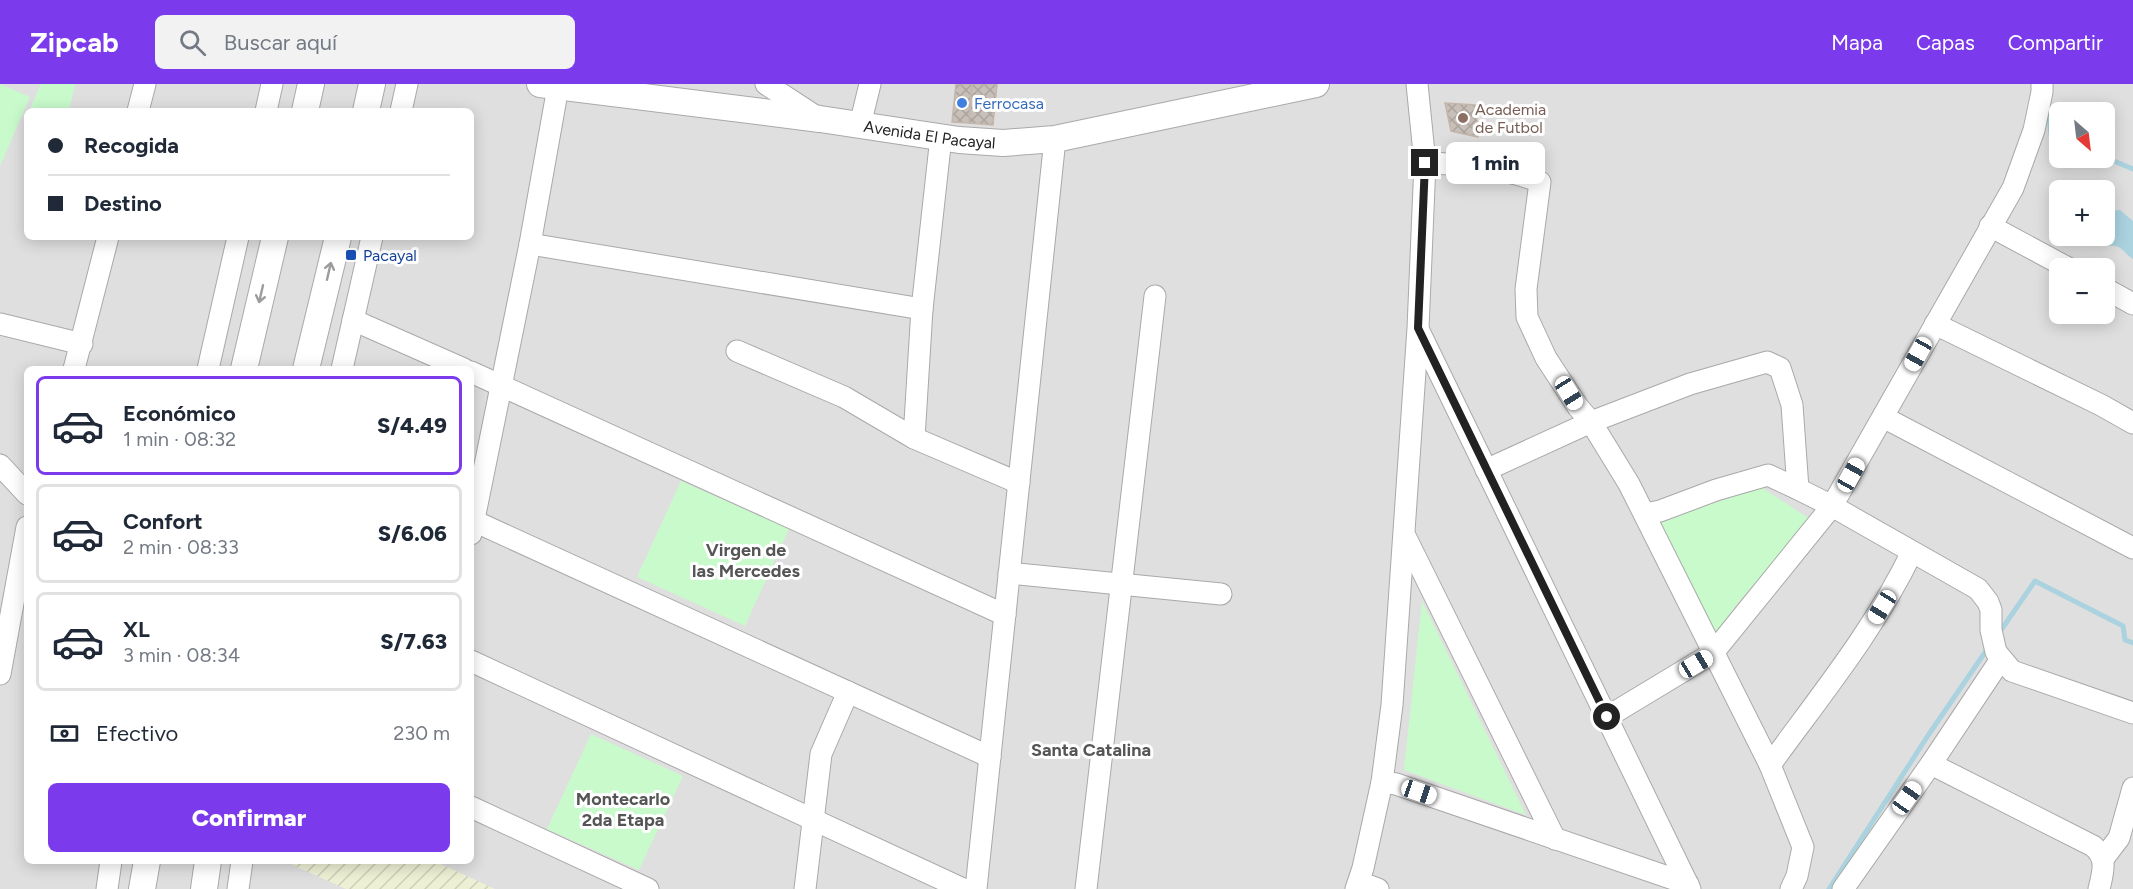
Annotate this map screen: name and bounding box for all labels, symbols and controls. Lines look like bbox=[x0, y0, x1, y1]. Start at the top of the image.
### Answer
search box bbox=[155, 15, 575, 69]
text: Zipcab bbox=[30, 25, 119, 59]
icon: search bbox=[176, 26, 209, 59]
text: Buscar aquí bbox=[224, 29, 337, 56]
text: Mapa bbox=[1831, 30, 1883, 55]
text: Capas bbox=[1916, 30, 1975, 55]
text: Compartir bbox=[2008, 30, 2103, 55]
place label: Ferrocasa bbox=[974, 94, 1044, 113]
marker: Ferrocasa bbox=[955, 96, 969, 110]
place label: Academia de Futbol bbox=[1475, 100, 1546, 137]
north arrow bbox=[2049, 102, 2115, 168]
map controls bbox=[2049, 102, 2115, 324]
marker: Academia de Futbol bbox=[1456, 111, 1470, 125]
street label: Avenida El Pacayal bbox=[863, 117, 996, 152]
text: Recogida bbox=[84, 132, 179, 159]
callout: 1 min bbox=[1446, 142, 1545, 184]
route end bbox=[1411, 149, 1438, 176]
text: 1 min bbox=[1472, 151, 1519, 175]
button: + bbox=[2049, 180, 2115, 246]
text: Destino bbox=[84, 190, 162, 217]
place label: Pacayal bbox=[363, 246, 417, 265]
marker: Pacayal bbox=[344, 248, 358, 262]
button: − bbox=[2049, 258, 2115, 324]
one-way arrow bbox=[324, 262, 336, 281]
one-way arrow bbox=[255, 284, 267, 303]
car bbox=[1901, 334, 1935, 374]
car bbox=[1552, 373, 1586, 413]
icon: car bbox=[51, 399, 105, 453]
text: Económico bbox=[123, 400, 236, 427]
text: S/4.49 bbox=[377, 412, 447, 439]
text: 1 min · 08:32 bbox=[123, 427, 236, 451]
car bbox=[1834, 455, 1868, 495]
icon: car bbox=[51, 507, 105, 561]
text: Confort bbox=[123, 508, 203, 535]
text: S/6.06 bbox=[378, 520, 447, 547]
text: 2 min · 08:33 bbox=[123, 535, 239, 559]
district label: Virgen de las Mercedes bbox=[692, 539, 800, 582]
car bbox=[1865, 587, 1899, 627]
icon: car bbox=[51, 615, 105, 669]
text: XL bbox=[123, 616, 150, 643]
text: S/7.63 bbox=[380, 628, 447, 655]
text: 3 min · 08:34 bbox=[123, 643, 240, 667]
car bbox=[1676, 647, 1716, 681]
route start bbox=[1593, 703, 1620, 730]
icon: cash bbox=[48, 717, 81, 750]
text: Efectivo bbox=[96, 720, 178, 747]
text: 230 m bbox=[393, 721, 450, 745]
district label: Santa Catalina bbox=[1031, 739, 1151, 761]
car bbox=[1399, 778, 1439, 806]
car bbox=[1889, 778, 1925, 818]
button: Confirmar bbox=[48, 783, 450, 852]
district label: Montecarlo 2da Etapa bbox=[576, 788, 670, 831]

